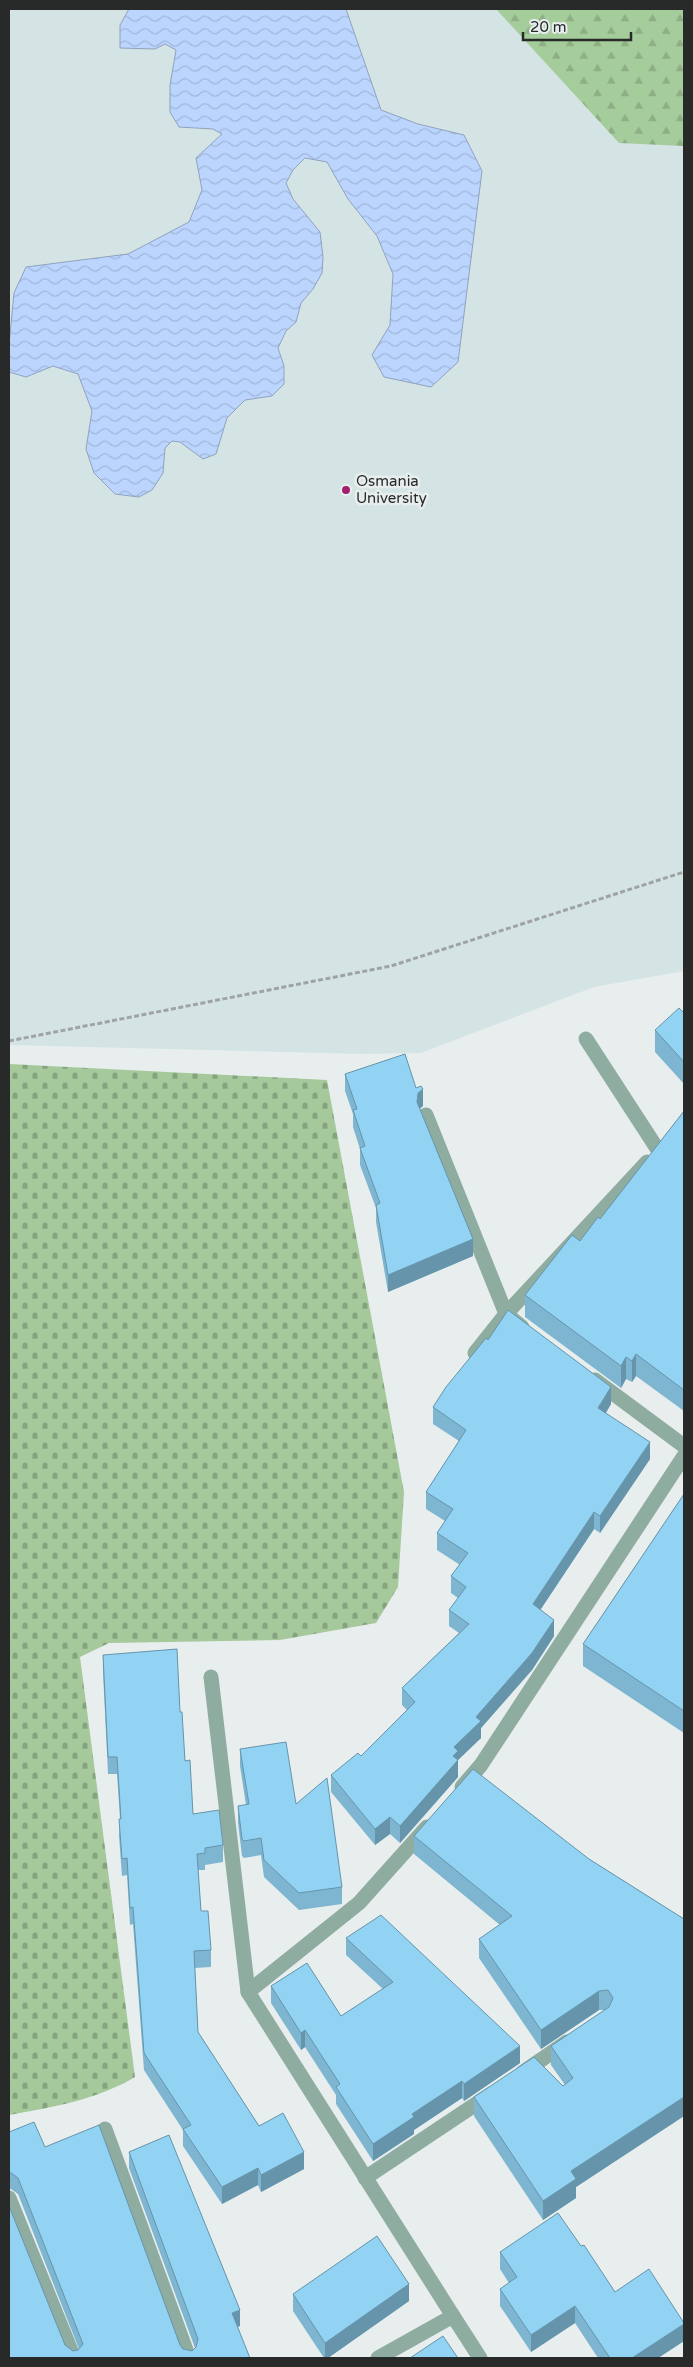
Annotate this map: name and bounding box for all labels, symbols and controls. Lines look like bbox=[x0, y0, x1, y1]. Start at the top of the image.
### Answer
scale bar bbox=[523, 10, 630, 42]
text: 20 m bbox=[530, 18, 567, 36]
place label: Osmania University bbox=[356, 472, 427, 507]
marker: Osmania University bbox=[340, 484, 352, 496]

